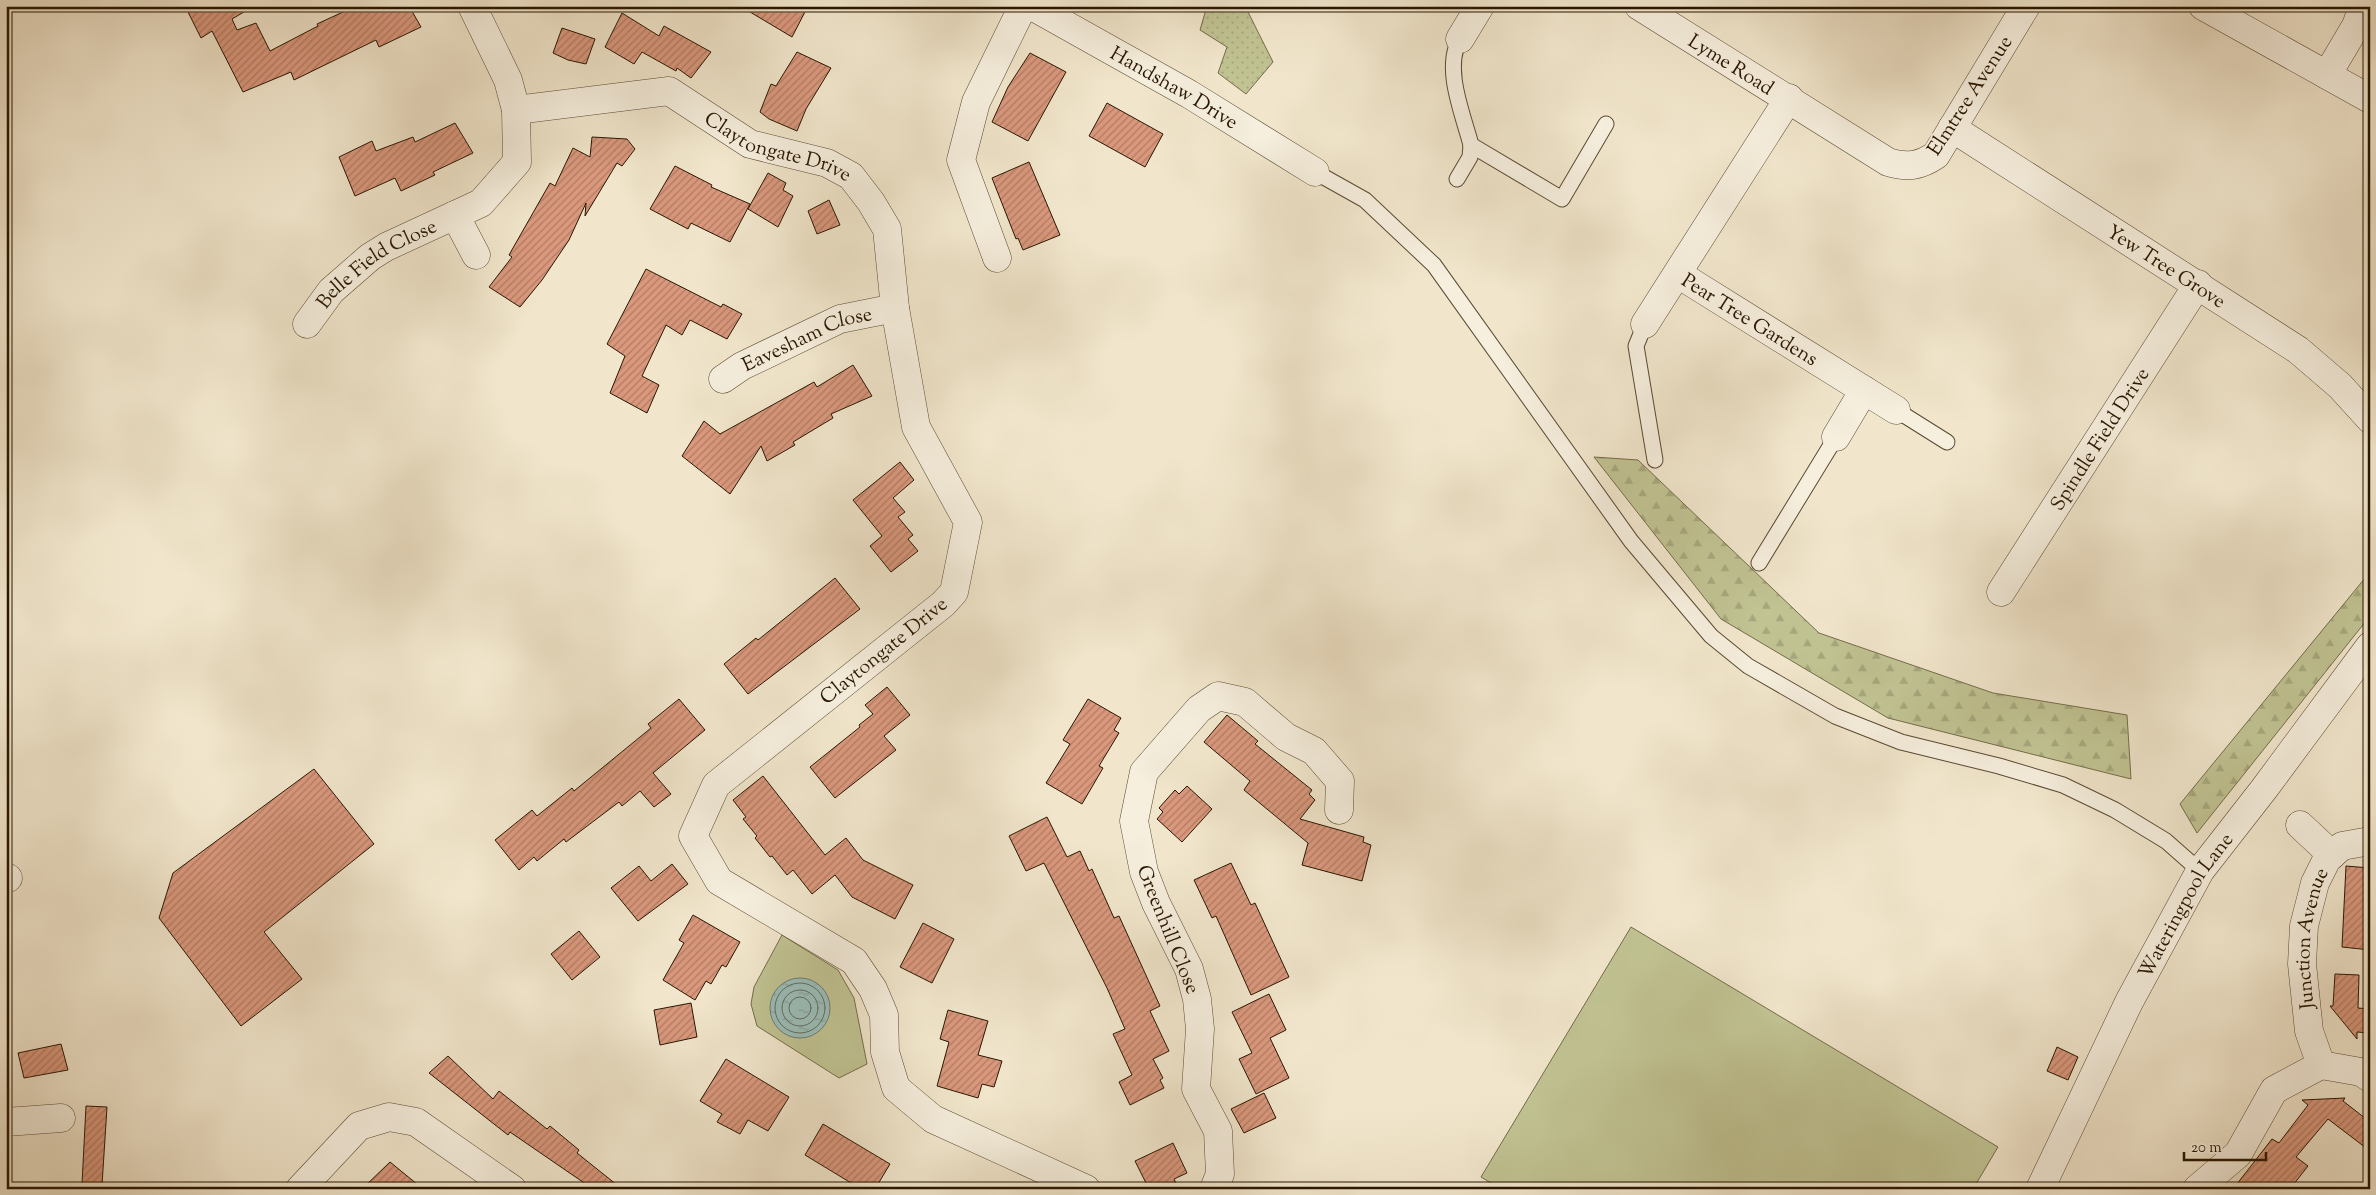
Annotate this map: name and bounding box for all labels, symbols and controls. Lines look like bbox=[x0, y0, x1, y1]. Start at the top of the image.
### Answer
street label: Lyme Road bbox=[1682, 28, 1779, 104]
street label: Elmtree Avenue bbox=[1921, 31, 2021, 162]
street label: Handshaw Drive bbox=[1104, 41, 1243, 138]
street label: Claytongate Drive bbox=[697, 106, 856, 191]
street label: Belle Field Close bbox=[311, 213, 442, 316]
street label: Yew Tree Grove bbox=[2100, 219, 2231, 317]
street label: Pear Tree Gardens bbox=[1675, 267, 1823, 375]
street label: Eavesham Close bbox=[738, 301, 875, 381]
street label: Spindle Field Drive bbox=[2044, 363, 2158, 517]
street label: Claytongate Drive bbox=[814, 591, 955, 713]
street label: Wateringpool Lane bbox=[2132, 827, 2242, 985]
street label: Greenhill Close bbox=[1128, 861, 1206, 999]
street label: Junction Avenue bbox=[2290, 863, 2337, 1012]
scale bar bbox=[2184, 1130, 2266, 1162]
text: 20 m bbox=[2191, 1138, 2222, 1159]

